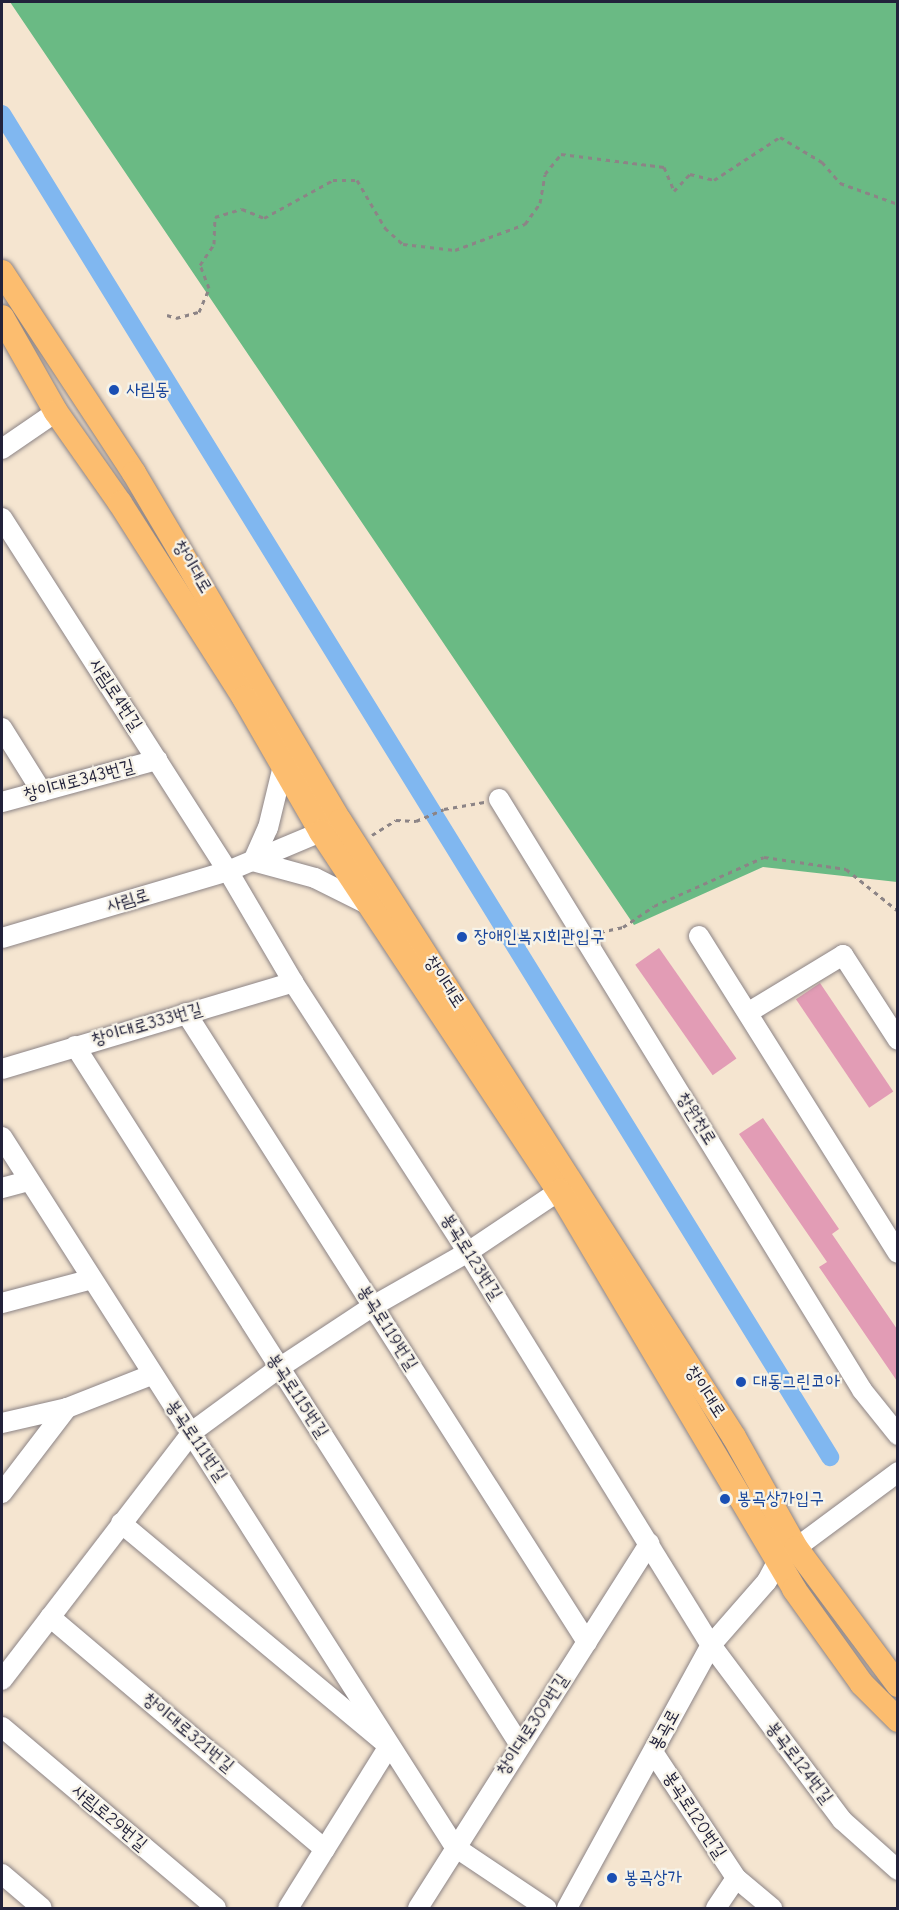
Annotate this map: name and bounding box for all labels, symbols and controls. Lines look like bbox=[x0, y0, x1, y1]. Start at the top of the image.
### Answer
place label: 사림동 bbox=[126, 379, 169, 401]
marker: 사림동 bbox=[107, 383, 121, 397]
street label: 창이대로 bbox=[168, 537, 216, 597]
street label: 사림로4번길 bbox=[84, 655, 146, 735]
street label: 창이대로343번길 bbox=[21, 756, 137, 806]
street label: 사림로 bbox=[104, 885, 152, 917]
place label: 장애인복지회관입구 bbox=[474, 926, 604, 948]
marker: 장애인복지회관입구 bbox=[455, 930, 469, 944]
street label: 창이대로 bbox=[419, 952, 469, 1012]
street label: 창이대로333번길 bbox=[89, 999, 205, 1051]
street label: 창원천로 bbox=[671, 1089, 721, 1149]
street label: 봉곡로123번길 bbox=[436, 1210, 506, 1304]
street label: 봉곡로119번길 bbox=[352, 1281, 422, 1375]
street label: 봉곡로115번길 bbox=[262, 1350, 332, 1442]
street label: 창이대로 bbox=[680, 1362, 730, 1422]
place label: 대동그린코아 bbox=[753, 1371, 840, 1393]
marker: 대동그린코아 bbox=[734, 1375, 748, 1389]
street label: 봉곡로111번길 bbox=[161, 1396, 231, 1486]
place label: 봉곡상가입구 bbox=[737, 1488, 824, 1510]
marker: 봉곡상가입구 bbox=[718, 1492, 732, 1506]
street label: 창이대로309번길 bbox=[492, 1670, 574, 1780]
street label: 창이대로321번길 bbox=[138, 1689, 238, 1777]
street label: 봉곡로 bbox=[645, 1706, 685, 1754]
street label: 봉곡로124번길 bbox=[761, 1718, 837, 1808]
street label: 봉곡로120번길 bbox=[658, 1767, 730, 1863]
street label: 사림로29번길 bbox=[67, 1780, 151, 1856]
place label: 봉곡상가 bbox=[624, 1867, 682, 1889]
marker: 봉곡상가 bbox=[605, 1871, 619, 1885]

